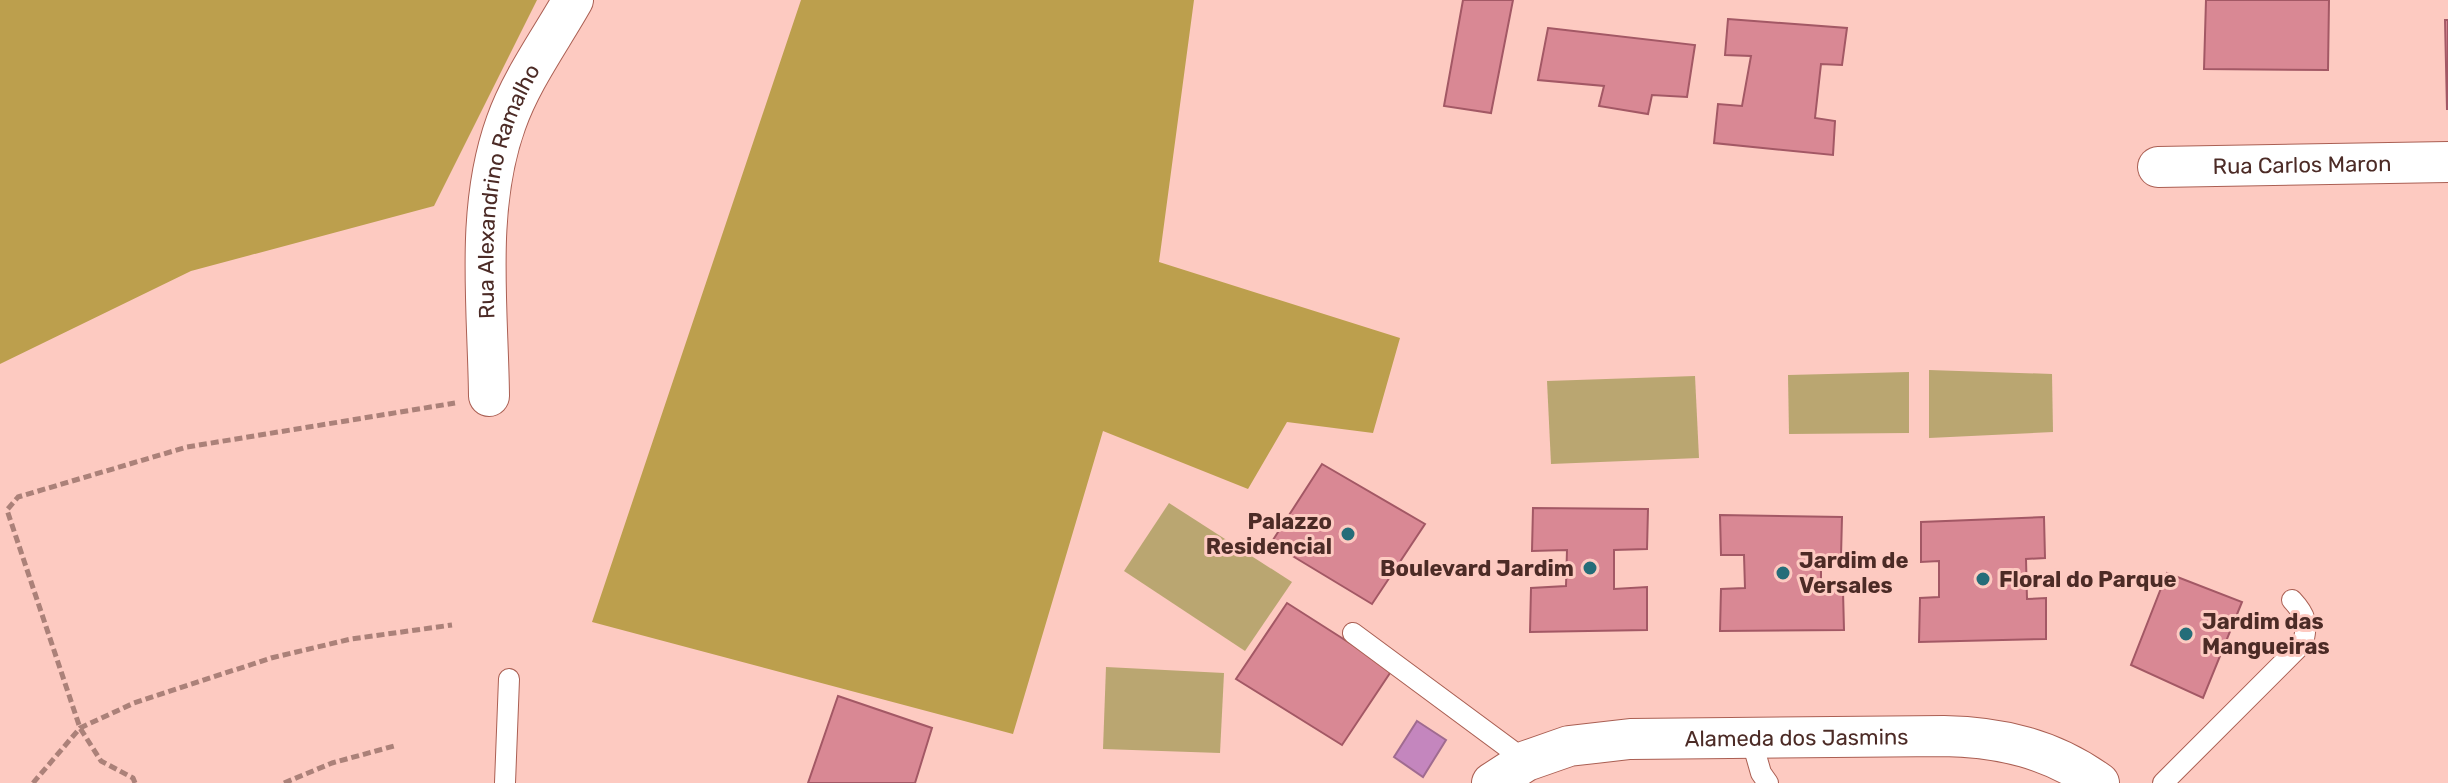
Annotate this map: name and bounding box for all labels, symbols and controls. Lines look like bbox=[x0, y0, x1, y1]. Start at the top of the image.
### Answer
street label: Rua Alexandrino Ramalho bbox=[472, 59, 546, 319]
street label: Rua Carlos Maron bbox=[2212, 150, 2392, 180]
place label: Palazzo Residencial bbox=[1206, 508, 1332, 560]
marker: Palazzo Residencial bbox=[1339, 525, 1357, 543]
place label: Jardim de Versales bbox=[1799, 547, 1909, 599]
place label: Boulevard Jardim bbox=[1380, 555, 1574, 582]
marker: Boulevard Jardim bbox=[1581, 559, 1599, 577]
marker: Jardim de Versales bbox=[1774, 564, 1792, 582]
place label: Floral do Parque bbox=[1999, 566, 2177, 593]
marker: Floral do Parque bbox=[1974, 570, 1992, 588]
place label: Jardim das Mangueiras bbox=[2202, 608, 2330, 660]
marker: Jardim das Mangueiras bbox=[2177, 625, 2195, 643]
street label: Alameda dos Jasmins bbox=[1684, 723, 1909, 752]

